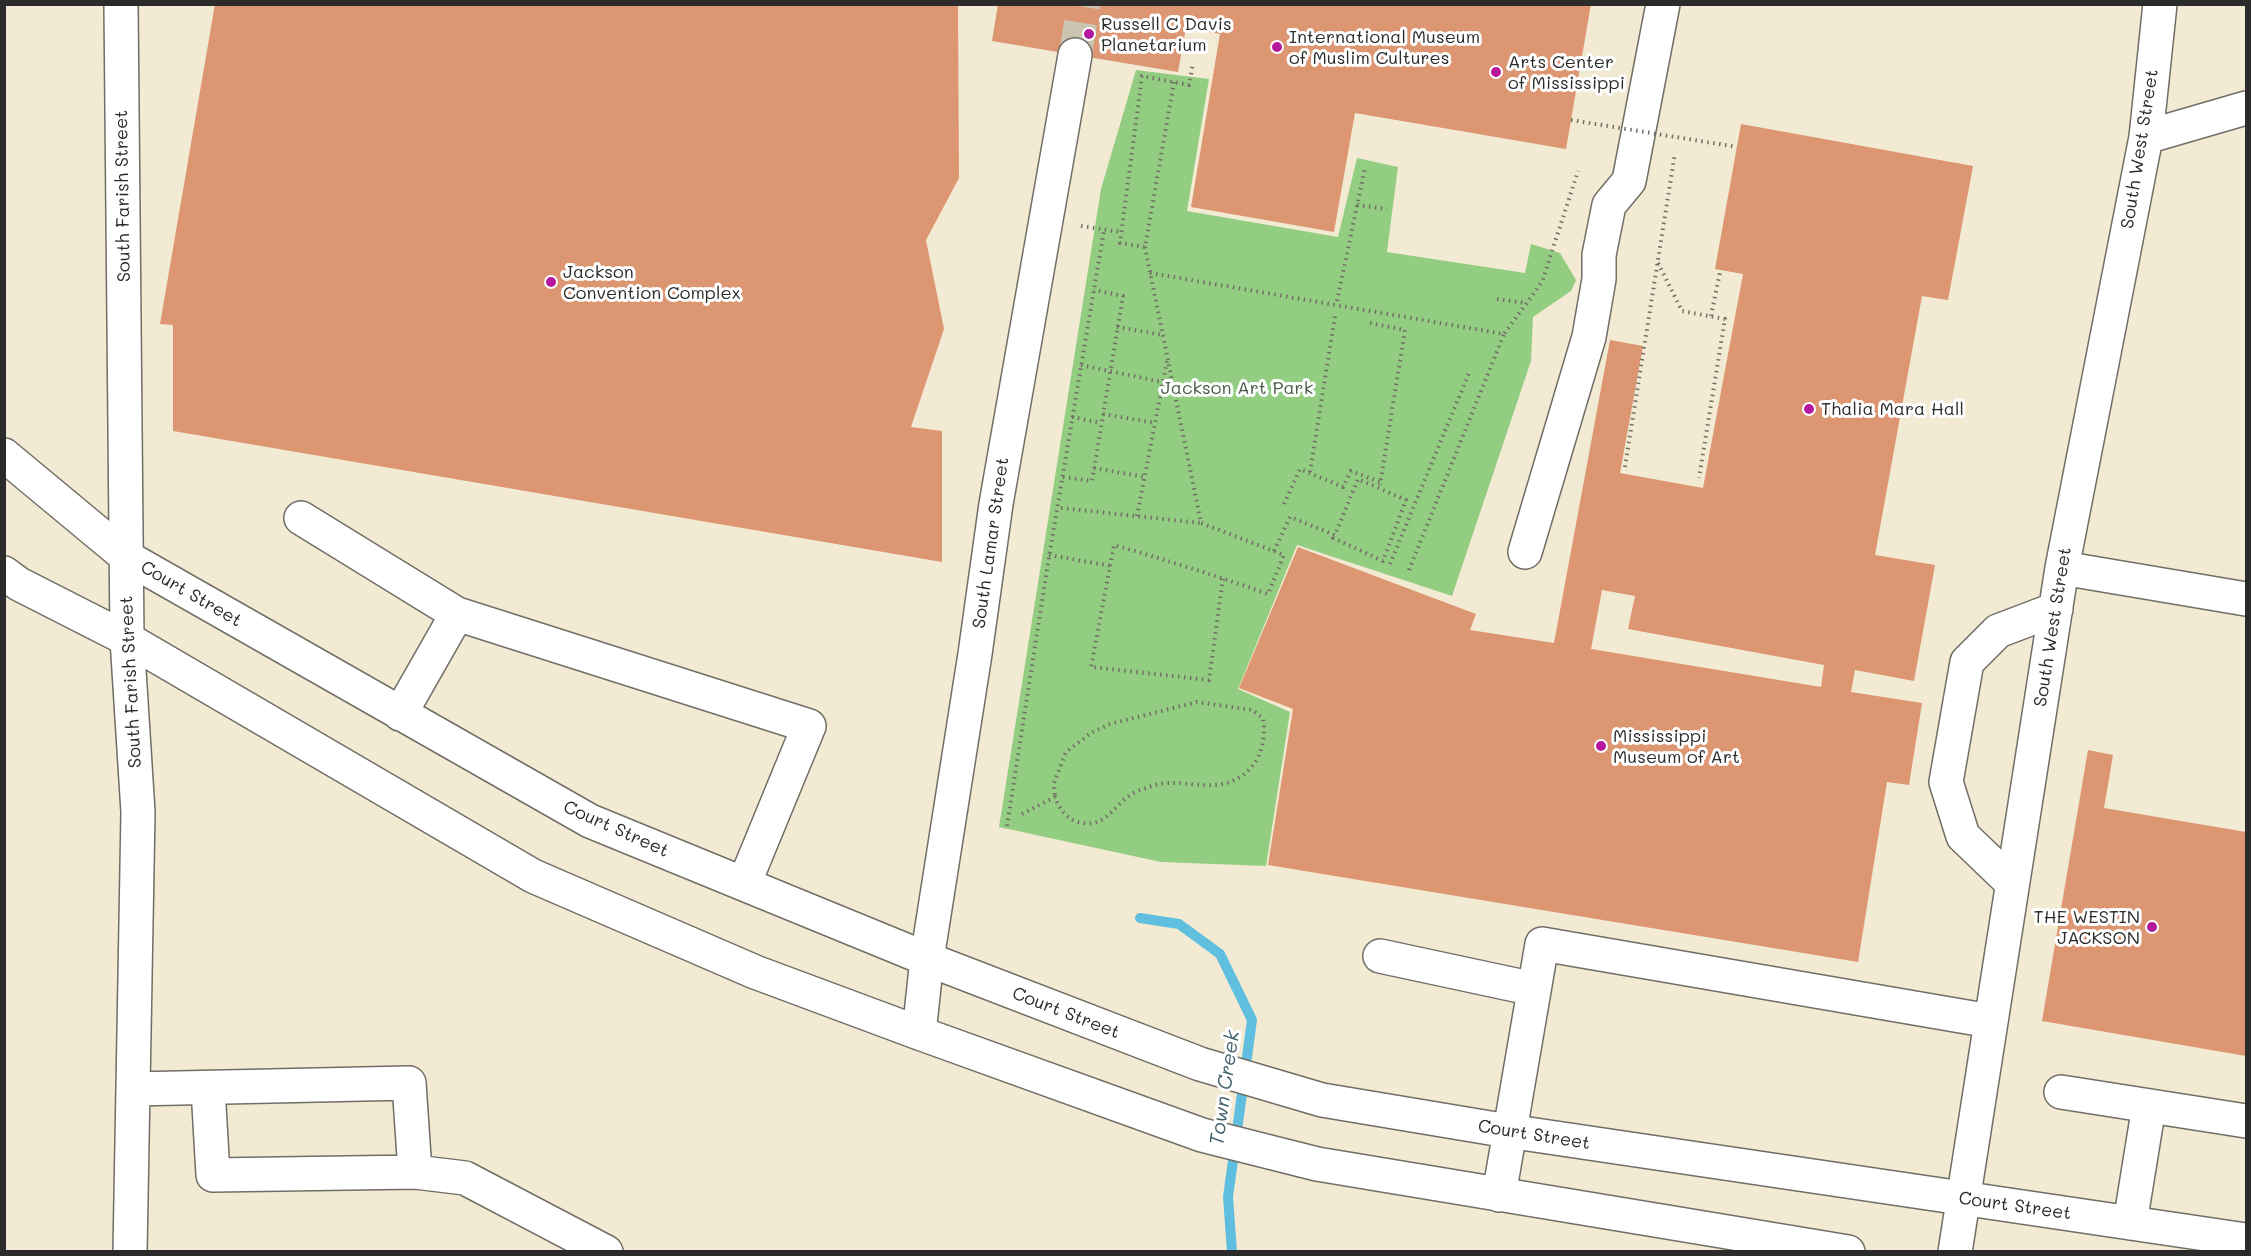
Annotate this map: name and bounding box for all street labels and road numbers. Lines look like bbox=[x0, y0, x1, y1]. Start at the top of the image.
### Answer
street label: South West Street bbox=[2117, 68, 2163, 230]
street label: South Farish Street bbox=[111, 110, 135, 282]
street label: South Lamar Street bbox=[968, 456, 1014, 630]
street label: South West Street bbox=[2030, 546, 2076, 708]
street label: Court Street bbox=[137, 556, 245, 632]
street label: South Farish Street bbox=[116, 595, 146, 769]
street label: Court Street bbox=[560, 796, 672, 862]
street label: Court Street bbox=[1009, 983, 1123, 1043]
street label: Court Street bbox=[1476, 1115, 1592, 1155]
street label: Court Street bbox=[1957, 1187, 2073, 1225]

